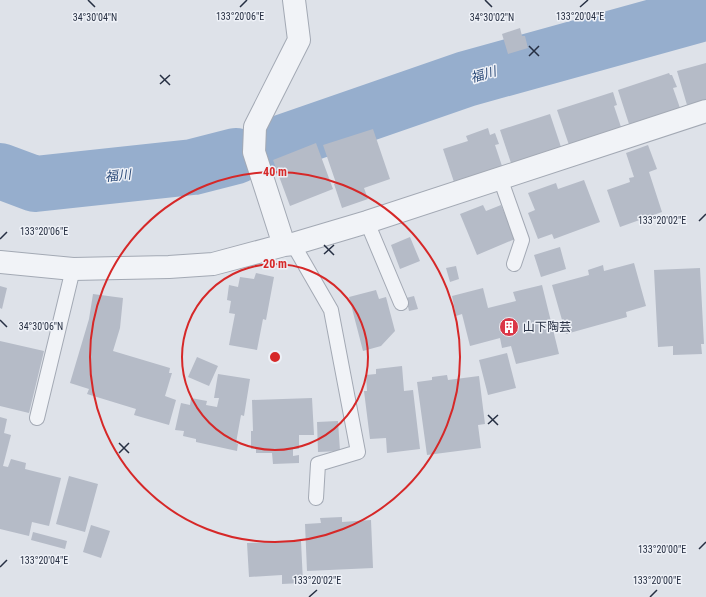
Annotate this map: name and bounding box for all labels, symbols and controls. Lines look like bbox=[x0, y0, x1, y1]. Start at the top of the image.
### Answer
text: 133°20'06"E bbox=[216, 11, 264, 22]
text: 133°20'04"E bbox=[556, 11, 604, 22]
text: 34°30'04"N bbox=[73, 12, 117, 23]
text: 34°30'02"N bbox=[470, 12, 514, 23]
water label: 福川 bbox=[469, 63, 500, 85]
text: 40 m bbox=[263, 165, 287, 179]
water label: 福川 bbox=[104, 166, 134, 184]
text: 133°20'02"E bbox=[638, 215, 686, 226]
text: 133°20'06"E bbox=[20, 226, 68, 237]
text: 20 m bbox=[263, 257, 287, 271]
building icon: 山下陶芸 bbox=[498, 316, 520, 338]
place label: 山下陶芸 bbox=[523, 320, 571, 334]
text: 34°30'06"N bbox=[19, 321, 63, 332]
centre of rings bbox=[268, 350, 282, 364]
text: 133°20'00"E bbox=[638, 544, 686, 555]
text: 133°20'04"E bbox=[20, 555, 68, 566]
text: 133°20'02"E bbox=[293, 575, 341, 586]
text: 133°20'00"E bbox=[633, 575, 681, 586]

